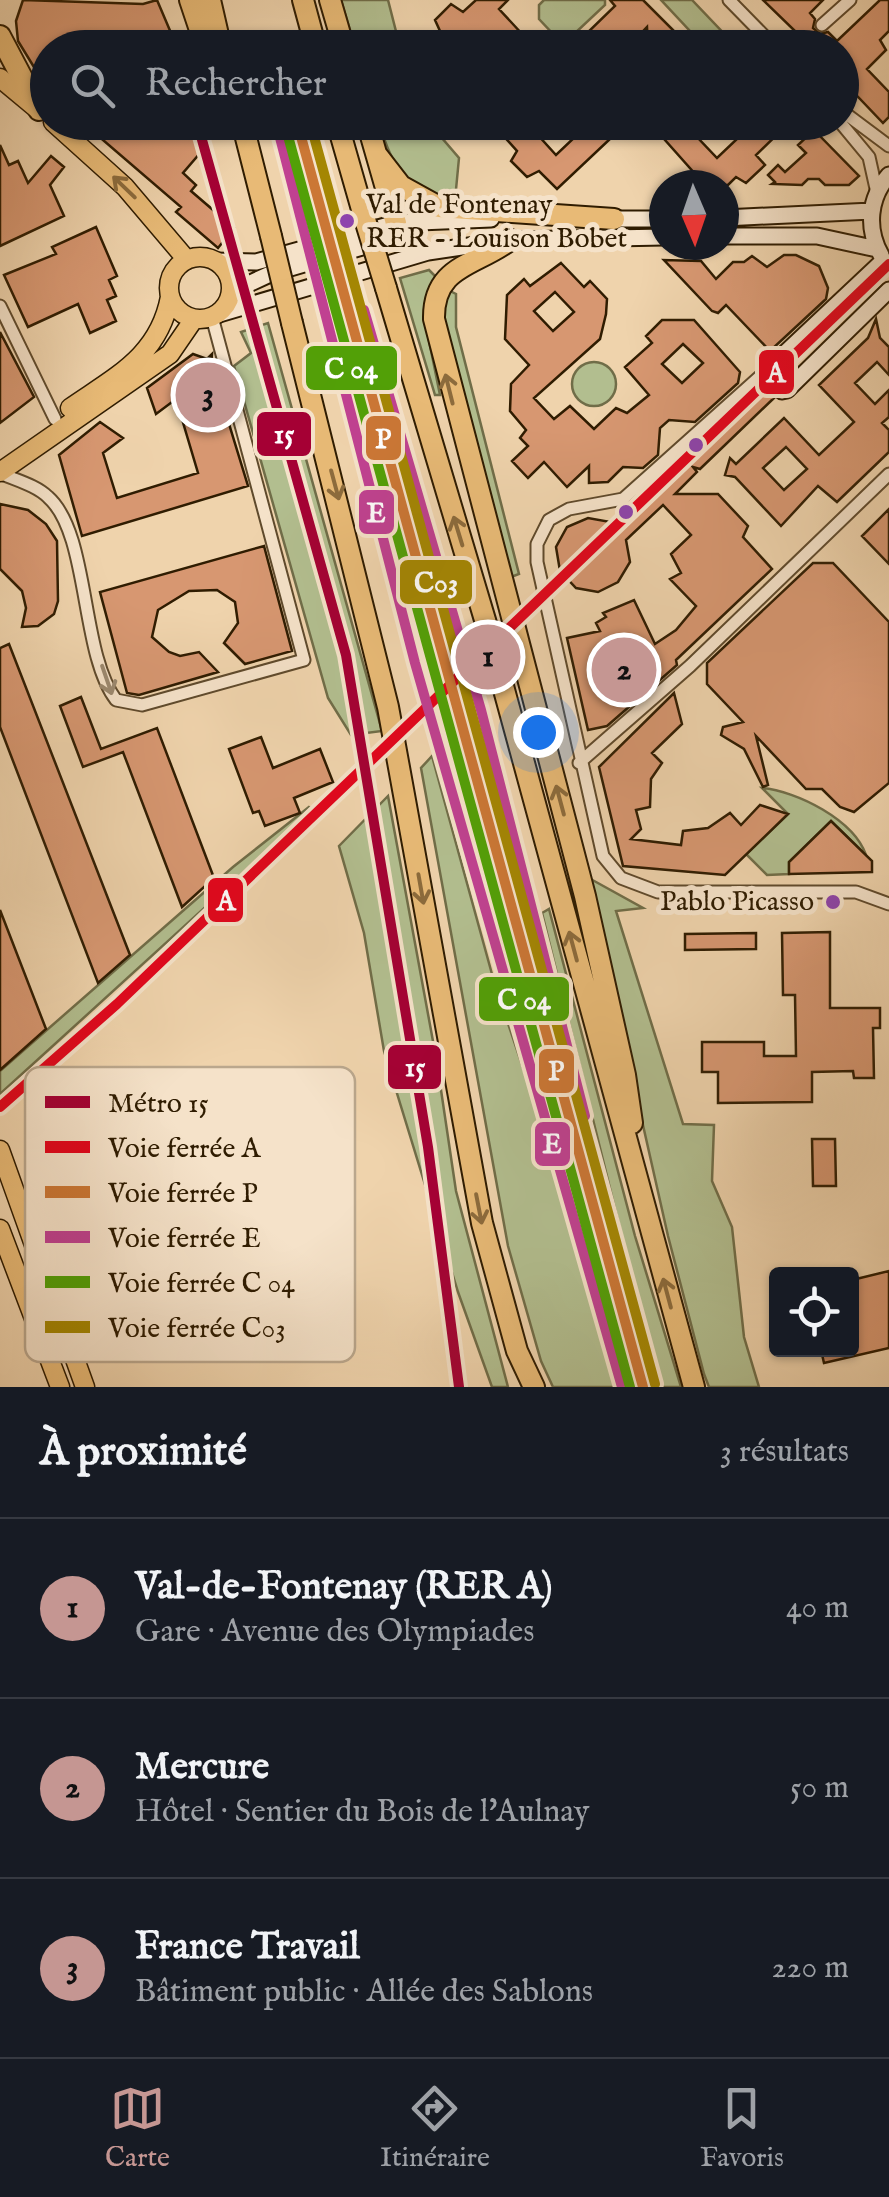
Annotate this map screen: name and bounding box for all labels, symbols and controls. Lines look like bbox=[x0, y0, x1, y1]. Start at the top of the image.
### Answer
search box bbox=[30, 30, 859, 140]
icon: search bbox=[65, 58, 120, 113]
text: Rechercher bbox=[145, 61, 327, 109]
north arrow bbox=[649, 170, 739, 260]
one-way arrow bbox=[112, 175, 136, 199]
place label: Val de Fontenay RER - Louison Bobet bbox=[365, 188, 627, 257]
marker: Val de Fontenay RER - Louison Bobet bbox=[337, 211, 357, 231]
line badge: C 04 bbox=[304, 344, 399, 392]
line badge: A bbox=[757, 348, 796, 396]
text: C 04 bbox=[324, 353, 378, 388]
text: A bbox=[766, 357, 787, 392]
pin: 3 bbox=[176, 358, 240, 432]
one-way arrow bbox=[439, 374, 457, 406]
line badge: 15 bbox=[255, 410, 313, 458]
line badge: P bbox=[364, 414, 403, 462]
text: 15 bbox=[274, 418, 294, 453]
text: P bbox=[375, 423, 392, 458]
unlabelled marker bbox=[686, 435, 706, 455]
one-way arrow bbox=[326, 468, 345, 500]
line badge: E bbox=[357, 488, 396, 536]
text: E bbox=[366, 497, 386, 532]
unlabelled marker bbox=[616, 502, 636, 522]
one-way arrow bbox=[448, 516, 466, 548]
line badge: C03 bbox=[398, 558, 474, 606]
text: C03 bbox=[414, 567, 458, 602]
pin: 1 bbox=[456, 620, 520, 694]
pin: 2 bbox=[592, 632, 656, 708]
one-way arrow bbox=[100, 663, 118, 695]
your location bbox=[513, 707, 564, 758]
one-way arrow bbox=[549, 785, 568, 816]
one-way arrow bbox=[412, 872, 431, 905]
line badge: A bbox=[206, 876, 245, 924]
text: A bbox=[216, 885, 237, 920]
place label: Pablo Picasso bbox=[660, 885, 814, 920]
marker: Pablo Picasso bbox=[823, 892, 843, 912]
one-way arrow bbox=[562, 931, 581, 962]
line badge: C 04 bbox=[477, 975, 571, 1023]
text: C 04 bbox=[497, 984, 551, 1019]
line badge: 15 bbox=[386, 1043, 443, 1091]
line badge: P bbox=[537, 1047, 576, 1095]
text: 15 bbox=[405, 1051, 425, 1086]
text: P bbox=[548, 1055, 565, 1090]
legend bbox=[25, 1067, 355, 1362]
text: Métro 15 bbox=[108, 1087, 209, 1122]
line badge: E bbox=[533, 1120, 572, 1168]
text: E bbox=[542, 1128, 562, 1163]
text: Voie ferrée A bbox=[107, 1132, 261, 1167]
text: Voie ferrée P bbox=[107, 1177, 258, 1212]
one-way arrow bbox=[471, 1192, 490, 1224]
text: Voie ferrée E bbox=[107, 1222, 261, 1257]
text: Voie ferrée C 04 bbox=[107, 1267, 295, 1302]
map controls bbox=[769, 1267, 859, 1357]
button: locate bbox=[769, 1267, 859, 1357]
one-way arrow bbox=[656, 1278, 675, 1309]
text: Voie ferrée C03 bbox=[107, 1312, 286, 1347]
text: À proximité bbox=[40, 1426, 247, 1479]
text: 3 résultats bbox=[720, 1432, 849, 1473]
text: Val-de-Fontenay (RER A) bbox=[135, 1564, 552, 1612]
text: 1 bbox=[67, 1588, 78, 1629]
text: 40 m bbox=[786, 1588, 849, 1629]
text: Gare · Avenue des Olympiades bbox=[135, 1612, 534, 1653]
text: Mercure bbox=[135, 1744, 269, 1792]
text: 2 bbox=[65, 1768, 80, 1809]
text: 50 m bbox=[790, 1768, 849, 1809]
text: Hôtel · Sentier du Bois de l'Aulnay bbox=[135, 1792, 590, 1833]
text: France Travail bbox=[135, 1924, 360, 1972]
text: 3 bbox=[67, 1948, 78, 1989]
text: 220 m bbox=[772, 1948, 849, 1989]
text: Bâtiment public · Allée des Sablons bbox=[135, 1972, 593, 2013]
tab: Carte bbox=[105, 2081, 170, 2176]
tab: Itinéraire bbox=[380, 2081, 490, 2176]
tab: Favoris bbox=[700, 2081, 784, 2176]

